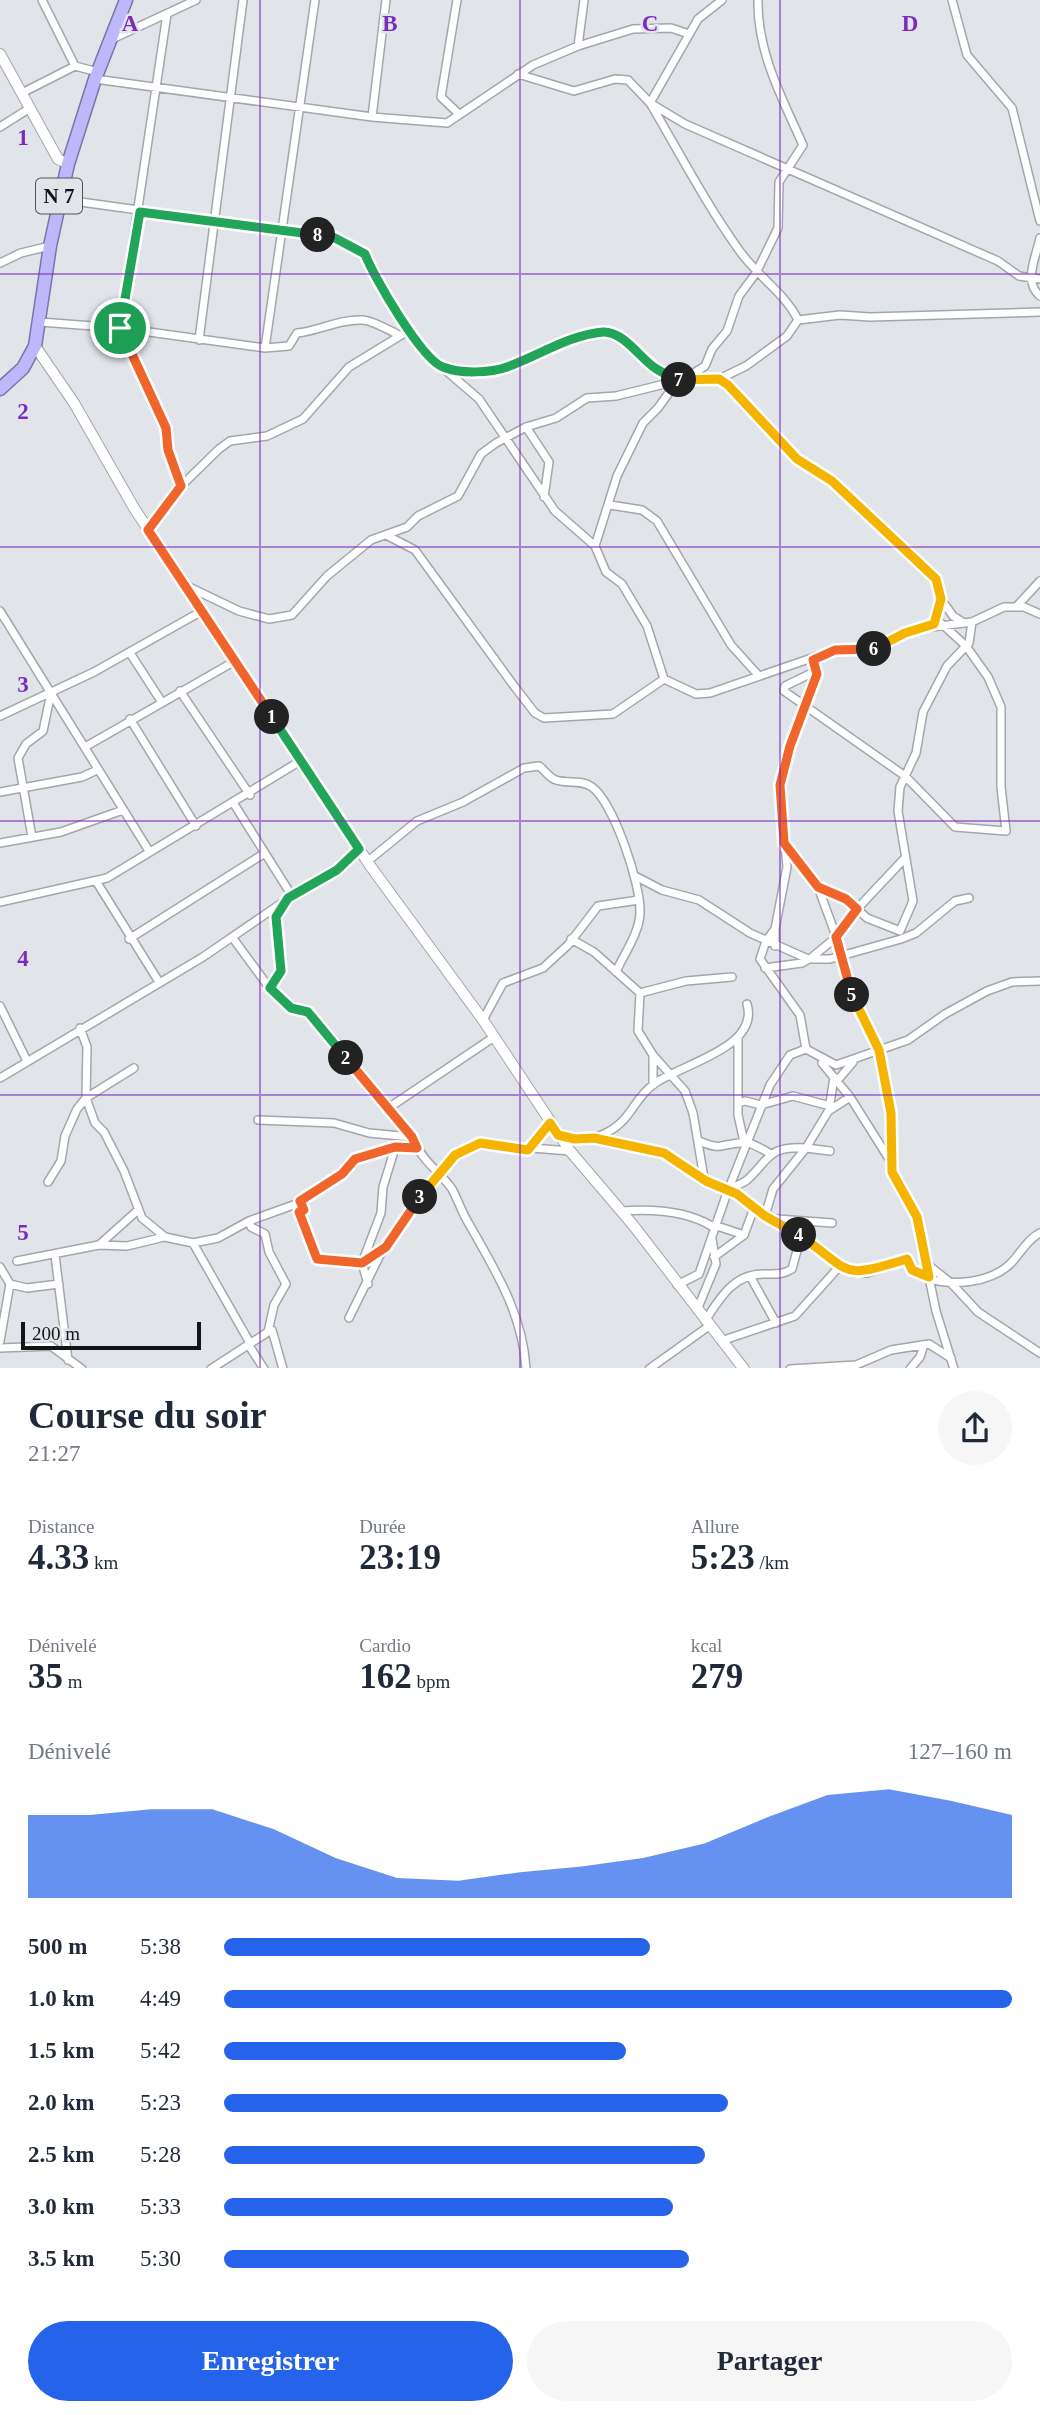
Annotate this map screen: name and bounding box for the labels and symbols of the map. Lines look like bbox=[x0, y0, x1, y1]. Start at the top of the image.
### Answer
text: A bbox=[122, 11, 139, 36]
text: B bbox=[382, 11, 398, 36]
text: C bbox=[642, 11, 658, 36]
text: D bbox=[902, 11, 918, 36]
text: 1 bbox=[17, 125, 29, 150]
road number: N 7 bbox=[36, 178, 82, 214]
pin: 8 bbox=[300, 218, 336, 252]
pin bbox=[90, 298, 150, 358]
pin: 7 bbox=[662, 362, 696, 398]
text: 2 bbox=[17, 399, 29, 424]
pin: 6 bbox=[856, 632, 892, 666]
text: 3 bbox=[17, 672, 29, 697]
pin: 1 bbox=[254, 700, 290, 734]
text: 4 bbox=[17, 946, 29, 971]
pin: 5 bbox=[834, 978, 870, 1012]
pin: 2 bbox=[328, 1040, 364, 1076]
pin: 3 bbox=[402, 1180, 438, 1214]
pin: 4 bbox=[782, 1218, 816, 1252]
text: 5 bbox=[17, 1220, 29, 1245]
scale bar bbox=[21, 1320, 201, 1351]

